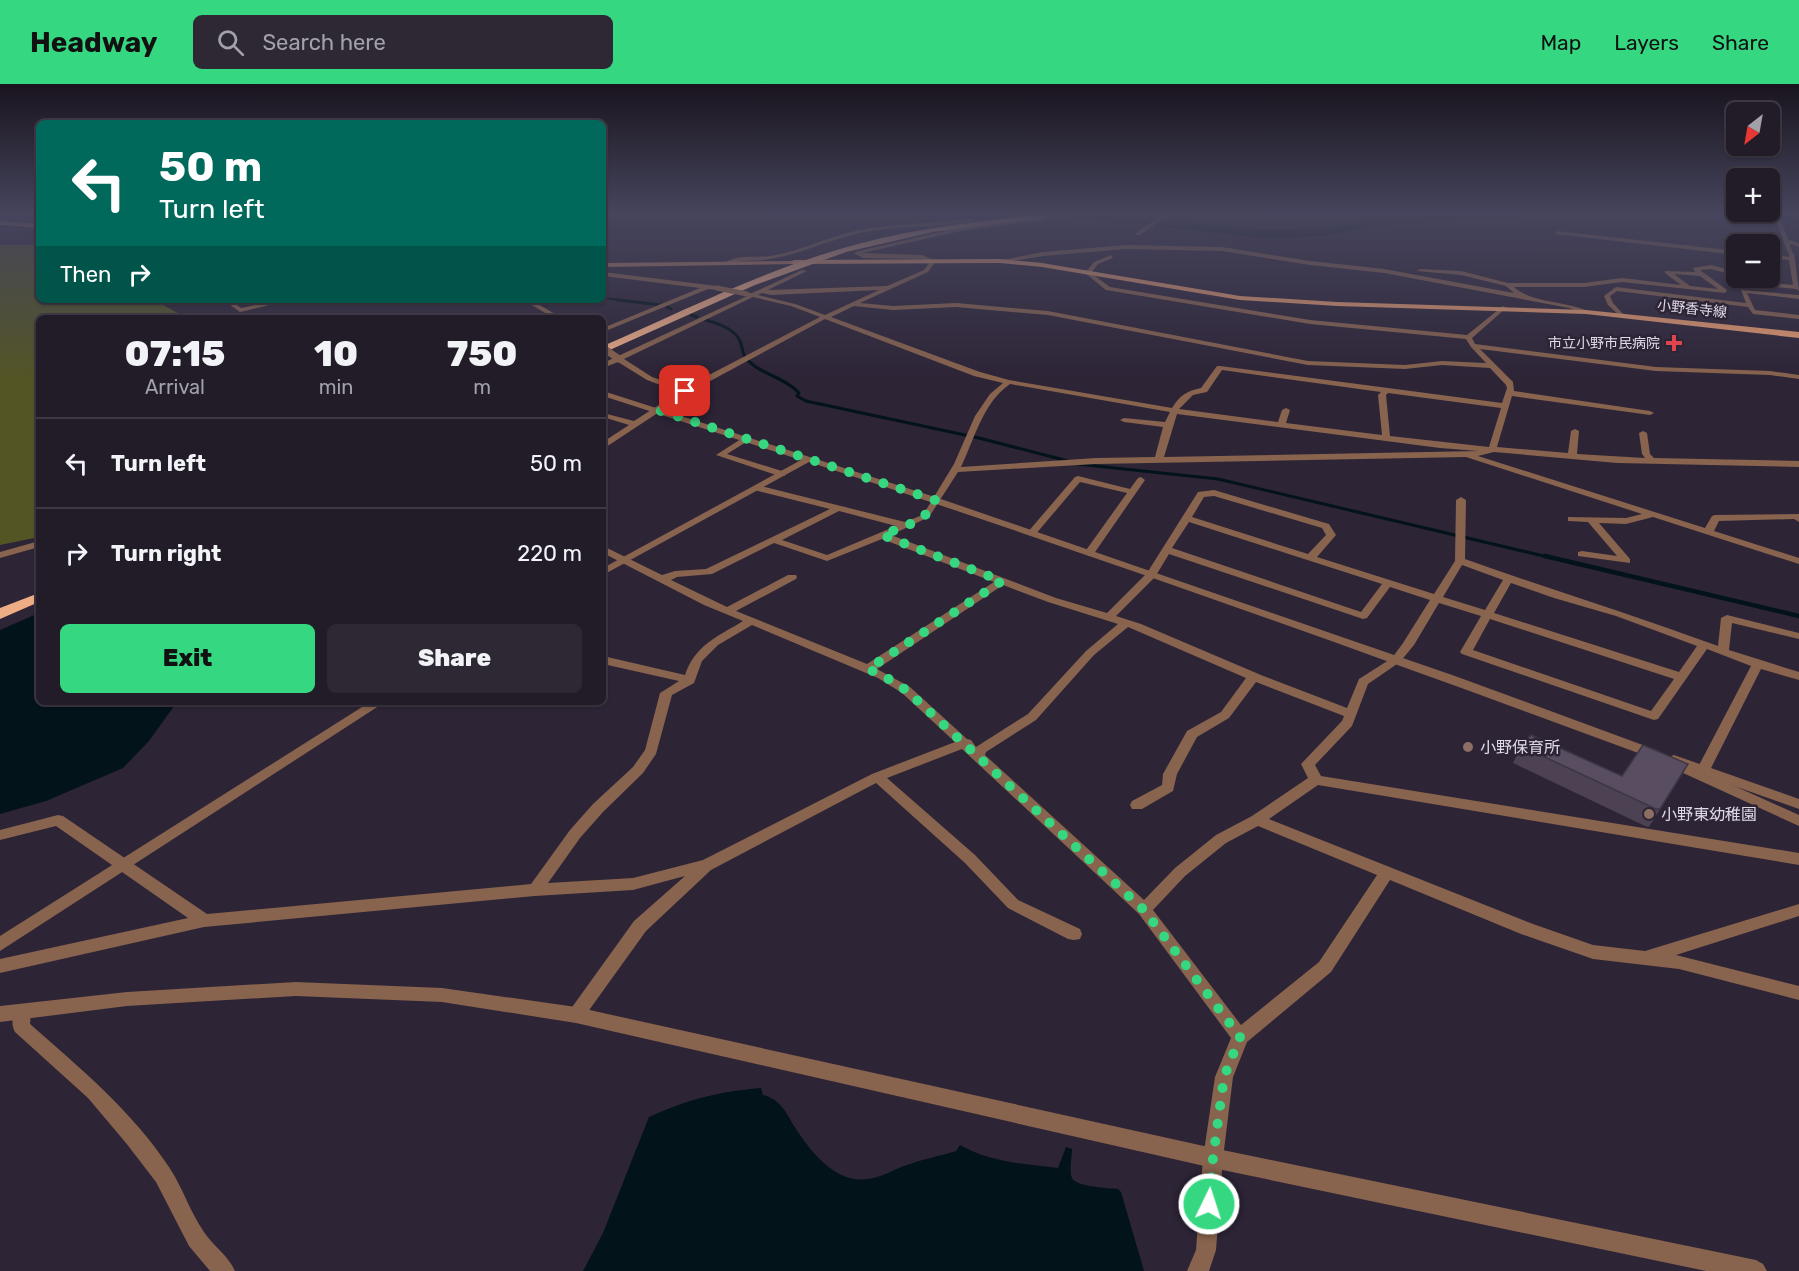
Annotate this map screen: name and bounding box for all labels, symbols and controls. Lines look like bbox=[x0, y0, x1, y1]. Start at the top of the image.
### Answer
search box bbox=[193, 15, 613, 69]
text: Headway bbox=[30, 26, 157, 59]
icon: search bbox=[214, 26, 247, 59]
text: Search here bbox=[262, 29, 386, 56]
text: Map bbox=[1540, 30, 1581, 55]
text: Layers bbox=[1614, 30, 1679, 55]
text: Share bbox=[1712, 30, 1769, 55]
north arrow bbox=[1726, 102, 1780, 156]
map controls bbox=[1726, 102, 1780, 288]
text: 50 m bbox=[159, 142, 262, 192]
icon: left bbox=[60, 144, 138, 222]
button: + bbox=[1726, 168, 1780, 222]
text: Turn left bbox=[159, 193, 264, 225]
button: − bbox=[1726, 234, 1780, 288]
icon: right bbox=[123, 258, 156, 291]
text: Then bbox=[60, 261, 111, 288]
street label: 小野香寺線 bbox=[1656, 297, 1728, 321]
text: 07:15 bbox=[125, 332, 225, 375]
text: 10 bbox=[314, 332, 358, 375]
text: 750 bbox=[447, 332, 517, 375]
marker: 市立小野市民病院 bbox=[1665, 334, 1683, 352]
place label: 市立小野市民病院 bbox=[1548, 335, 1660, 352]
pin bbox=[659, 365, 710, 416]
icon: arrive bbox=[668, 374, 701, 407]
text: Arrival bbox=[145, 375, 205, 399]
text: min bbox=[319, 375, 353, 399]
text: m bbox=[473, 375, 491, 399]
icon: left bbox=[60, 447, 93, 480]
text: Turn left bbox=[111, 450, 206, 477]
text: 50 m bbox=[530, 450, 582, 477]
icon: right bbox=[60, 537, 93, 570]
text: Turn right bbox=[111, 540, 221, 567]
text: 220 m bbox=[517, 540, 582, 567]
button: Exit bbox=[60, 624, 315, 693]
button: Share bbox=[327, 624, 582, 693]
place label: 小野保育所 bbox=[1480, 738, 1560, 757]
marker: 小野保育所 bbox=[1461, 740, 1475, 754]
place label: 小野東幼稚園 bbox=[1661, 805, 1757, 824]
marker: 小野東幼稚園 bbox=[1642, 807, 1656, 821]
position arrow bbox=[1177, 1172, 1241, 1236]

